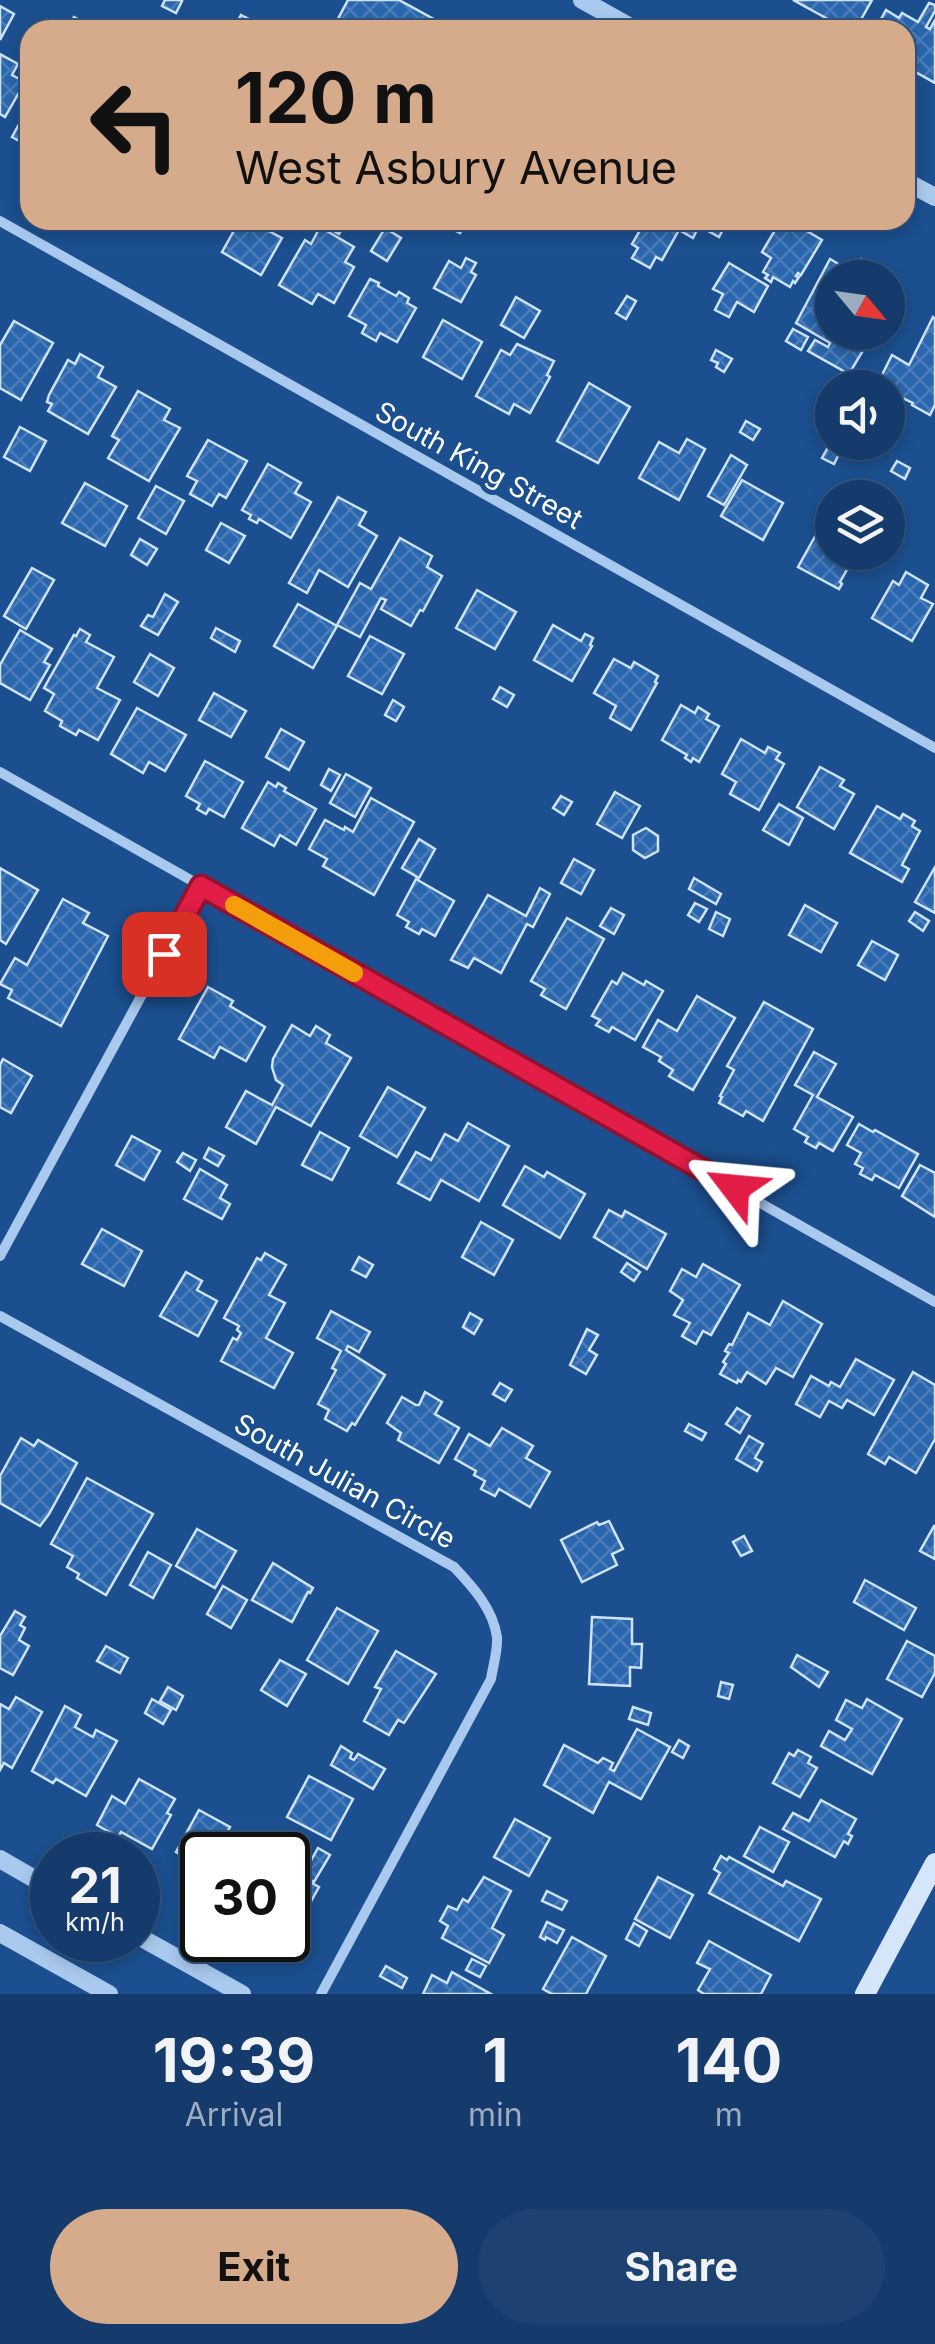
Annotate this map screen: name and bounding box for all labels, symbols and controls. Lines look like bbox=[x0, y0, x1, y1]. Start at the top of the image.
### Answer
text: 120 m bbox=[235, 55, 437, 140]
icon: left bbox=[70, 60, 200, 190]
text: West Asbury Avenue bbox=[235, 140, 677, 195]
north arrow bbox=[815, 260, 905, 350]
map controls bbox=[815, 260, 905, 570]
button: sound bbox=[815, 370, 905, 460]
street label: South King Street bbox=[370, 394, 588, 536]
button: layers bbox=[815, 480, 905, 570]
pin bbox=[122, 912, 207, 997]
icon: arrive bbox=[137, 927, 192, 982]
position arrow bbox=[683, 1136, 787, 1240]
street label: South Julian Circle bbox=[228, 1406, 462, 1556]
speed limit sign: 30 bbox=[180, 1832, 310, 1962]
text: 21 bbox=[68, 1855, 122, 1915]
text: km/h bbox=[65, 1907, 125, 1937]
text: 19:39 bbox=[153, 2024, 315, 2096]
text: 1 bbox=[482, 2024, 508, 2096]
text: 140 bbox=[675, 2024, 782, 2096]
text: Arrival bbox=[185, 2095, 283, 2134]
text: min bbox=[468, 2095, 523, 2134]
text: m bbox=[715, 2095, 743, 2134]
button: Exit bbox=[50, 2209, 458, 2324]
button: Share bbox=[478, 2209, 885, 2324]

